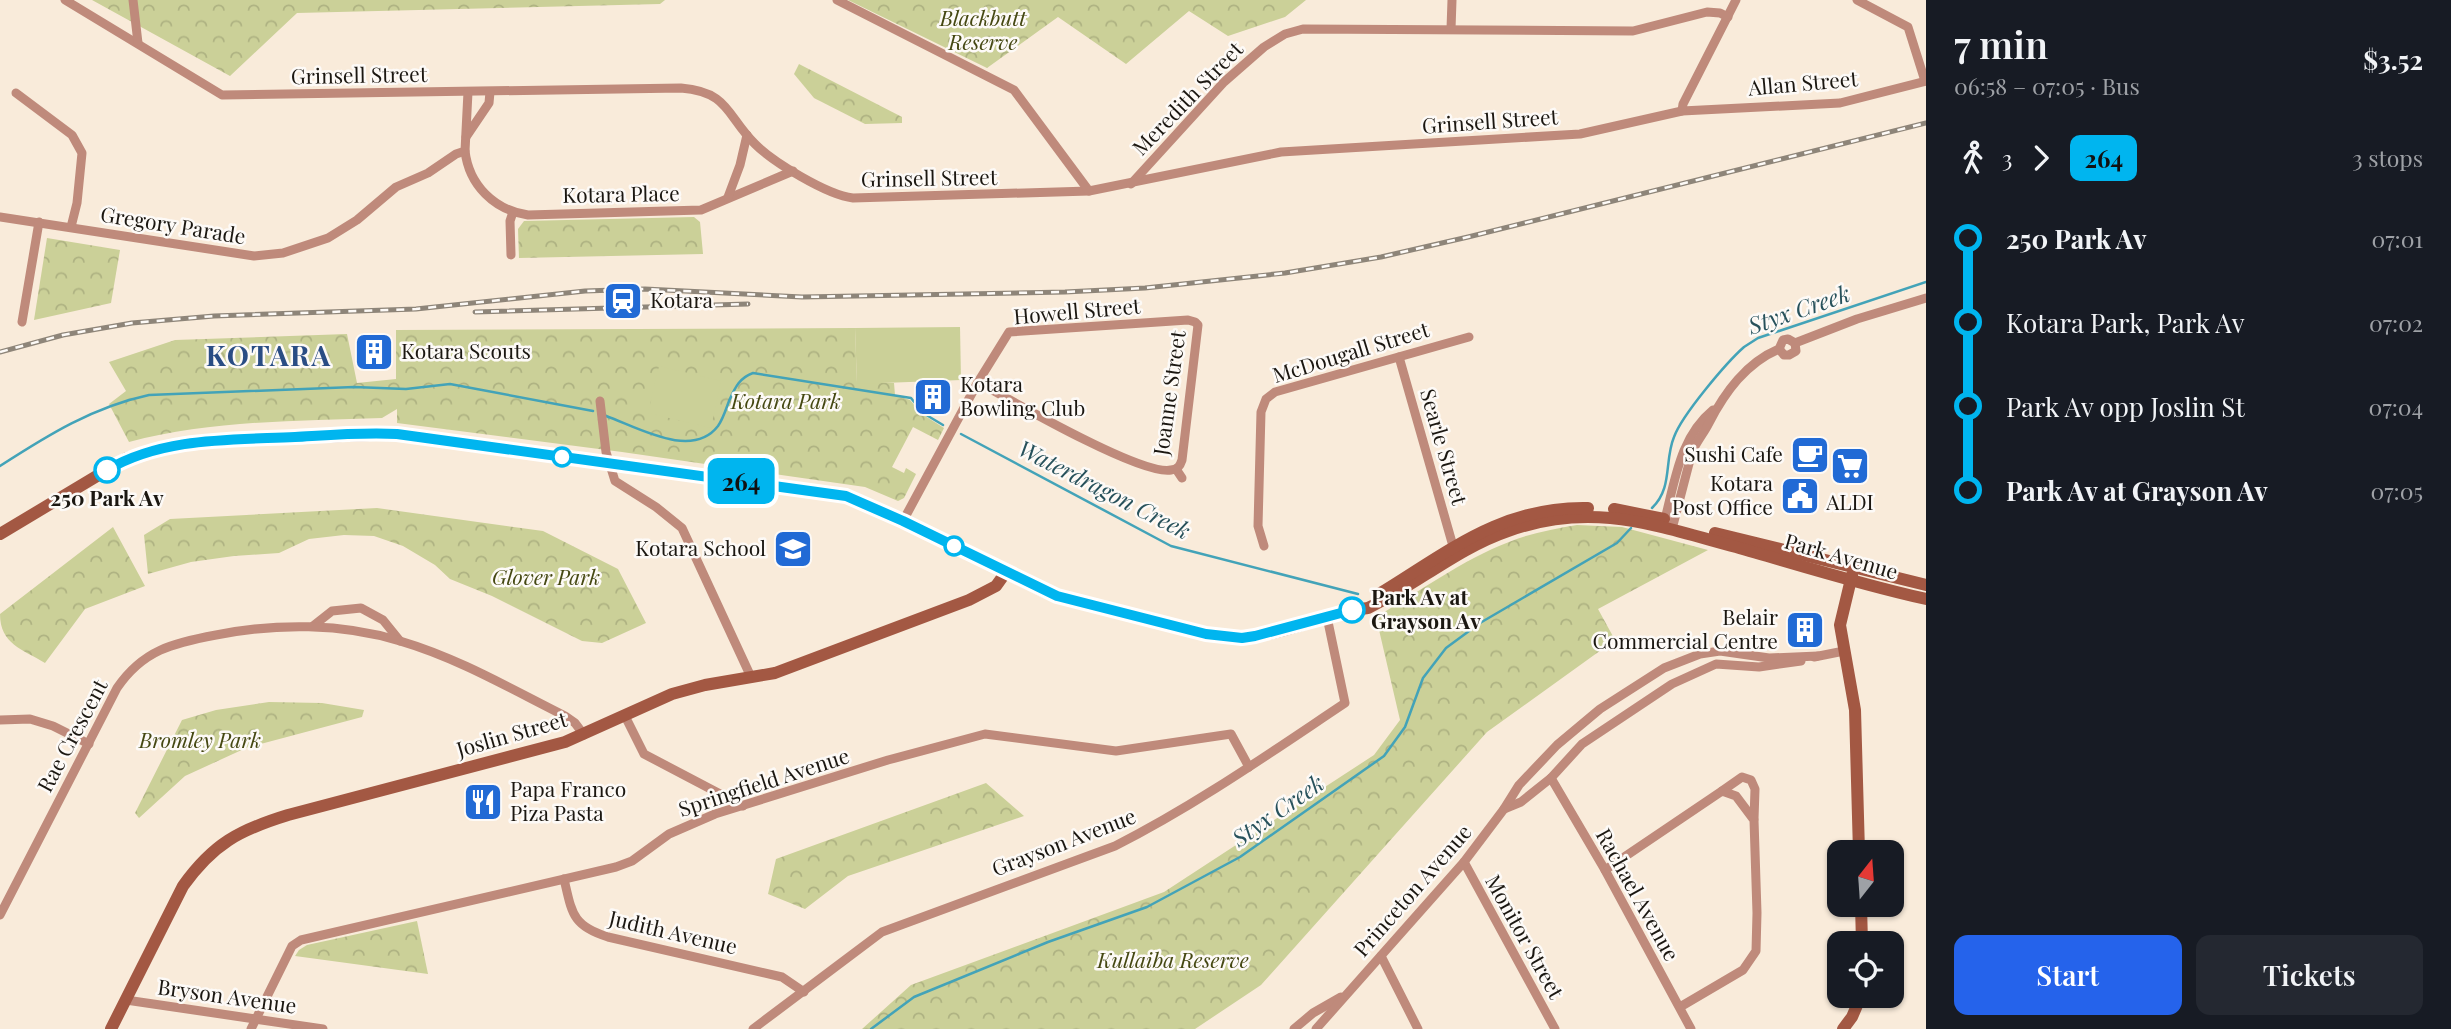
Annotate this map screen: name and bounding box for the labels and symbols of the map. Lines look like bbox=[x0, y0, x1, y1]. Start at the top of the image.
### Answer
park label: Blackbutt Reserve bbox=[939, 3, 1027, 55]
street label: Meredith Street bbox=[1125, 34, 1248, 161]
street label: Grinsell Street bbox=[291, 59, 428, 89]
street label: Allan Street bbox=[1746, 63, 1859, 101]
street label: Grinsell Street bbox=[1421, 101, 1559, 139]
street label: Grinsell Street bbox=[861, 162, 998, 192]
street label: Kotara Place bbox=[562, 178, 680, 208]
street label: Gregory Parade bbox=[99, 199, 248, 249]
water label: Styx Creek bbox=[1743, 277, 1854, 341]
station icon: Kotara bbox=[602, 280, 644, 322]
place label: Kotara bbox=[650, 285, 713, 313]
street label: Howell Street bbox=[1012, 290, 1142, 329]
street label: McDougall Street bbox=[1269, 314, 1432, 388]
street label: Joanne Street bbox=[1145, 328, 1191, 458]
building icon: Kotara Scouts bbox=[353, 331, 395, 373]
district label: KOTARA bbox=[206, 336, 332, 373]
place label: Kotara Scouts bbox=[401, 336, 531, 364]
place label: Kotara Bowling Club bbox=[960, 369, 1085, 421]
building icon: Kotara Bowling Club bbox=[912, 376, 954, 418]
street label: Searle Street bbox=[1415, 385, 1475, 508]
park label: Kotara Park bbox=[730, 386, 841, 414]
water label: Waterdragon Creek bbox=[1013, 432, 1196, 546]
cafe icon: Sushi Cafe bbox=[1789, 434, 1831, 476]
place label: Sushi Cafe bbox=[1684, 439, 1783, 467]
supermarket icon: ALDI bbox=[1829, 445, 1871, 487]
unlabelled marker bbox=[552, 447, 572, 467]
marker: 250 Park Av bbox=[94, 457, 120, 483]
line badge: 264 bbox=[701, 458, 781, 504]
place label: Kotara Post Office bbox=[1672, 468, 1774, 520]
public building icon: Kotara Post Office bbox=[1779, 475, 1821, 517]
place label: 250 Park Av bbox=[50, 483, 164, 511]
place label: ALDI bbox=[1825, 487, 1874, 515]
street label: Park Avenue bbox=[1782, 526, 1901, 585]
school or university icon: Kotara School bbox=[772, 528, 814, 570]
place label: Kotara School bbox=[635, 533, 766, 561]
unlabelled marker bbox=[944, 536, 964, 556]
park label: Glover Park bbox=[492, 562, 600, 590]
place label: Park Av at Grayson Av bbox=[1371, 582, 1481, 634]
marker: Park Av at Grayson Av bbox=[1339, 597, 1365, 623]
place label: Belair Commercial Centre bbox=[1593, 602, 1779, 654]
building icon: Belair Commercial Centre bbox=[1784, 609, 1826, 651]
street label: Rae Crescent bbox=[30, 673, 113, 796]
street label: Joslin Street bbox=[452, 704, 570, 762]
park label: Bromley Park bbox=[138, 725, 261, 753]
street label: Springfield Avenue bbox=[674, 740, 852, 822]
water label: Styx Creek bbox=[1224, 767, 1329, 853]
place label: Papa Franco Piza Pasta bbox=[510, 774, 626, 826]
restaurant icon: Papa Franco Piza Pasta bbox=[462, 781, 504, 823]
street label: Grayson Avenue bbox=[987, 801, 1139, 881]
street label: Princeton Avenue bbox=[1346, 818, 1477, 962]
street label: Rachael Avenue bbox=[1591, 823, 1687, 965]
north arrow bbox=[1827, 840, 1904, 917]
street label: Monitor Street bbox=[1480, 869, 1572, 1003]
street label: Judith Avenue bbox=[606, 902, 740, 959]
park label: Kullaiba Reserve bbox=[1096, 945, 1249, 973]
street label: Bryson Avenue bbox=[156, 971, 299, 1019]

